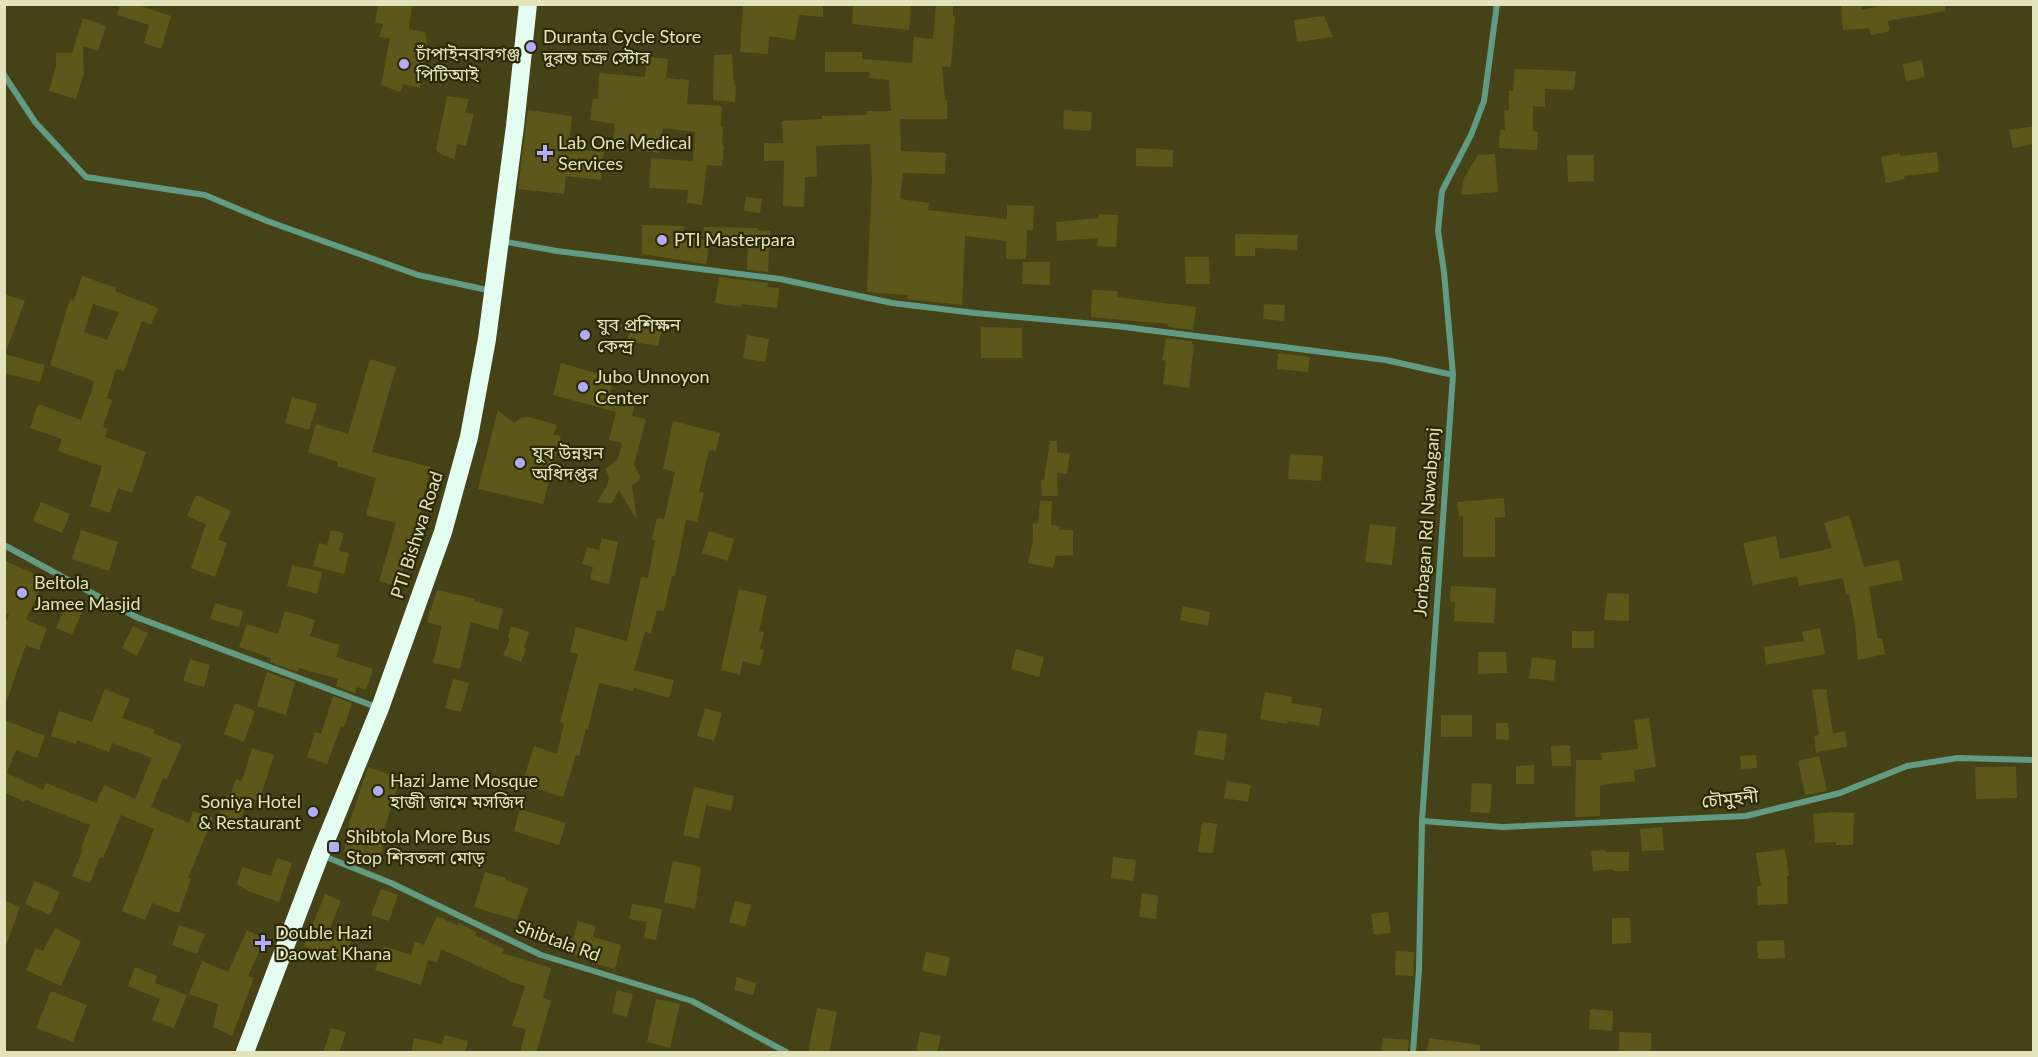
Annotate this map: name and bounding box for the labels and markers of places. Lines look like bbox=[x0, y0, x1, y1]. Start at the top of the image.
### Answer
place label: Duranta Cycle Store দুরন্ত চক্র স্টোর bbox=[542, 25, 701, 68]
marker: Duranta Cycle Store দুরন্ত চক্র স্টোর bbox=[524, 40, 538, 54]
place label: চাঁপাইনবাবগঞ্জ পিটিআই bbox=[415, 42, 520, 85]
marker: চাঁপাইনবাবগঞ্জ পিটিআই bbox=[397, 57, 411, 71]
place label: Lab One Medical Services bbox=[558, 131, 691, 174]
marker: Lab One Medical Services bbox=[536, 144, 554, 162]
place label: PTI Masterpara bbox=[674, 228, 795, 250]
marker: PTI Masterpara bbox=[655, 233, 669, 247]
place label: যুব প্রশিক্ষন কেন্দ্র bbox=[596, 313, 682, 356]
marker: যুব প্রশিক্ষন কেন্দ্র bbox=[578, 328, 592, 342]
place label: Jubo Unnoyon Center bbox=[595, 365, 710, 408]
marker: Jubo Unnoyon Center bbox=[576, 380, 590, 394]
place label: যুব উন্নয়ন অধিদপ্তর bbox=[531, 441, 605, 484]
marker: যুব উন্নয়ন অধিদপ্তর bbox=[513, 456, 527, 470]
place label: Beltola Jamee Masjid bbox=[34, 571, 141, 614]
marker: Beltola Jamee Masjid bbox=[15, 586, 29, 600]
place label: Hazi Jame Mosque হাজী জামে মসজিদ bbox=[389, 769, 538, 812]
marker: Hazi Jame Mosque হাজী জামে মসজিদ bbox=[371, 784, 385, 798]
place label: Soniya Hotel & Restaurant bbox=[198, 790, 302, 833]
marker: Soniya Hotel & Restaurant bbox=[306, 805, 320, 819]
place label: Shibtola More Bus Stop শিবতলা মোড় bbox=[346, 825, 491, 868]
marker: Shibtola More Bus Stop শিবতলা মোড় bbox=[327, 840, 341, 854]
place label: Double Hazi Daowat Khana bbox=[275, 921, 391, 964]
marker: Double Hazi Daowat Khana bbox=[256, 936, 270, 950]

